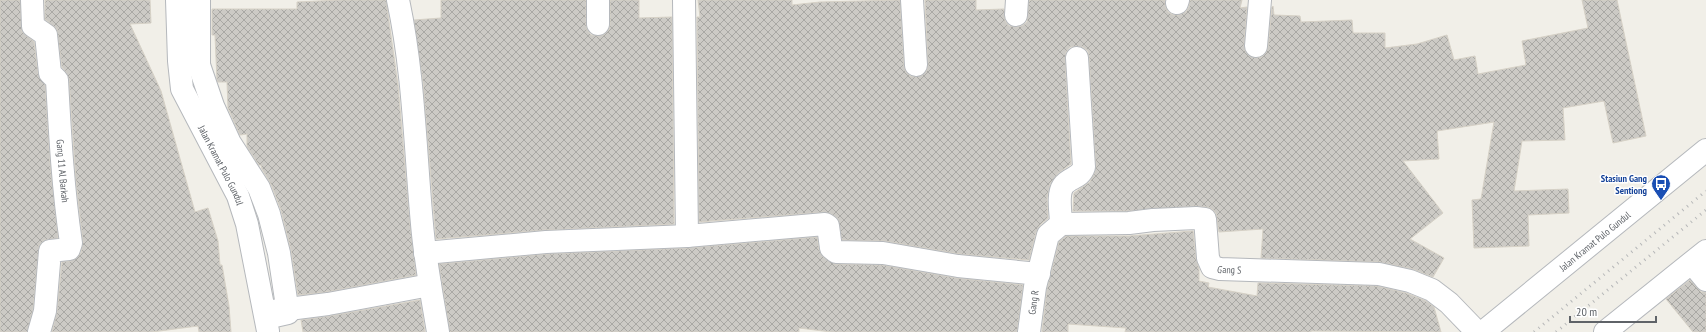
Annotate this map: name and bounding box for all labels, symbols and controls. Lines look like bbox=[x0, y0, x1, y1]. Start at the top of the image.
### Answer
street label: Jalan Kramat Pulo Gundul bbox=[195, 122, 247, 207]
street label: Gang 11 Al Barkah bbox=[54, 139, 72, 203]
place label: Stasiun Gang Sentiong bbox=[1601, 172, 1648, 197]
bus stop icon: Stasiun Gang Sentiong bbox=[1650, 173, 1672, 201]
street label: Jalan Kramat Pulo Gundul bbox=[1555, 208, 1633, 275]
street label: Gang S bbox=[1216, 262, 1242, 276]
street label: Gang R bbox=[1025, 289, 1041, 315]
scale bar bbox=[1570, 298, 1656, 324]
text: 20 m bbox=[1576, 304, 1597, 319]

